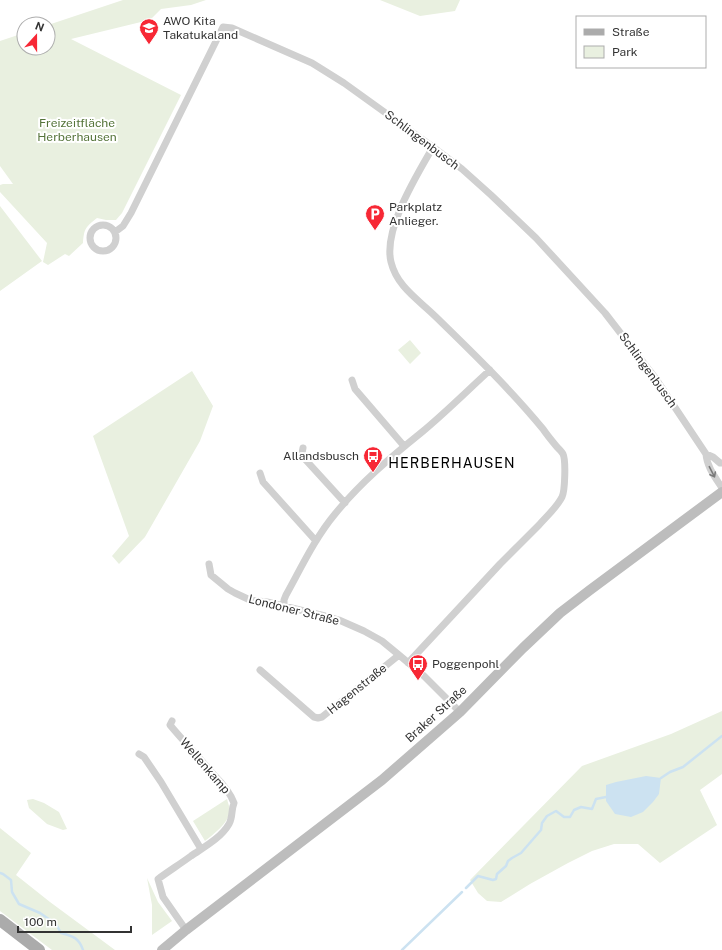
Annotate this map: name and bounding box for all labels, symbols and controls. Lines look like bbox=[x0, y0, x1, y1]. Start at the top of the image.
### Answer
place label: AWO Kita Takatukaland bbox=[163, 14, 238, 42]
north arrow bbox=[16, 16, 56, 56]
legend bbox=[576, 16, 706, 68]
school or university icon: AWO Kita Takatukaland bbox=[138, 17, 160, 45]
text: N bbox=[33, 20, 46, 34]
text: Straße bbox=[612, 25, 650, 39]
text: Park bbox=[612, 45, 638, 59]
street label: Schlingenbusch bbox=[382, 107, 462, 173]
park label: Freizeitfläche Herberhausen bbox=[37, 116, 117, 144]
place label: Parkplatz Anlieger. bbox=[389, 200, 442, 228]
parking icon: Parkplatz Anlieger. bbox=[364, 203, 386, 231]
street label: Schlingenbusch bbox=[616, 330, 680, 410]
bus stop icon: Allandsbusch bbox=[362, 445, 384, 473]
place label: Allandsbusch bbox=[283, 449, 359, 463]
district label: HERBERHAUSEN bbox=[388, 455, 516, 471]
one-way arrow bbox=[709, 466, 716, 478]
street label: Londoner Straße bbox=[247, 592, 341, 628]
bus stop icon: Poggenpohl bbox=[407, 653, 429, 681]
place label: Poggenpohl bbox=[432, 657, 499, 671]
street label: Hagenstraße bbox=[324, 661, 390, 717]
street label: Braker Straße bbox=[403, 683, 470, 745]
street label: Wellenkamp bbox=[177, 735, 233, 797]
scale bar bbox=[18, 908, 131, 934]
text: 100 m bbox=[24, 915, 57, 929]

